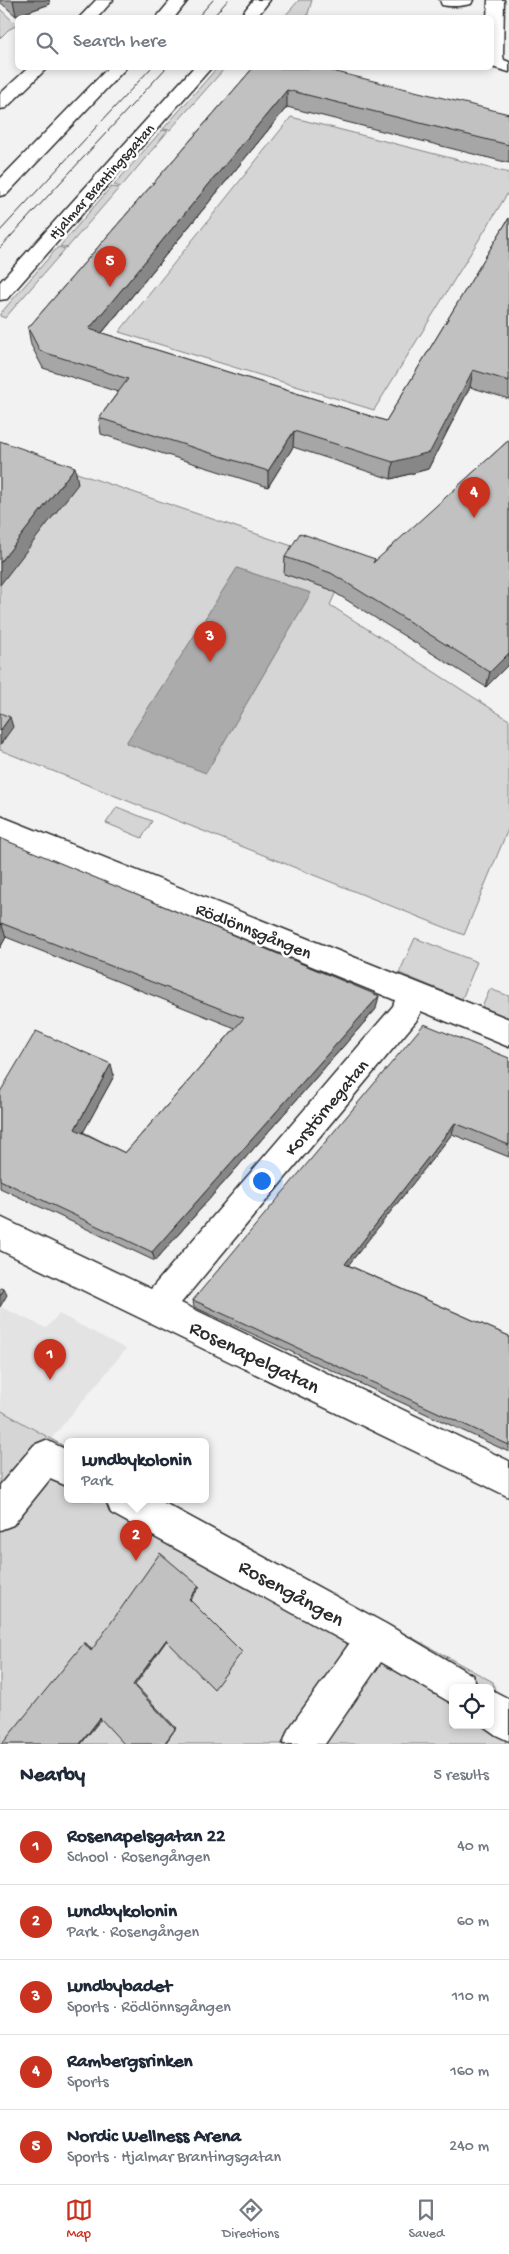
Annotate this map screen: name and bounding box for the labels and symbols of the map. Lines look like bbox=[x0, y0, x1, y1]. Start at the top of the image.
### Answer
street label: Hjalmar Brantingsgatan bbox=[46, 121, 159, 244]
pin: 5 bbox=[94, 246, 126, 287]
pin: 4 bbox=[458, 477, 490, 518]
pin: 3 bbox=[194, 621, 226, 662]
street label: Rödlönnsgången bbox=[192, 900, 315, 965]
street label: Korstörnegatan bbox=[282, 1056, 375, 1161]
your location bbox=[249, 1168, 275, 1194]
street label: Rosenapelgatan bbox=[184, 1317, 323, 1401]
pin: 1 bbox=[34, 1339, 66, 1380]
pin: 2 bbox=[120, 1520, 152, 1561]
street label: Rosengången bbox=[233, 1556, 347, 1634]

